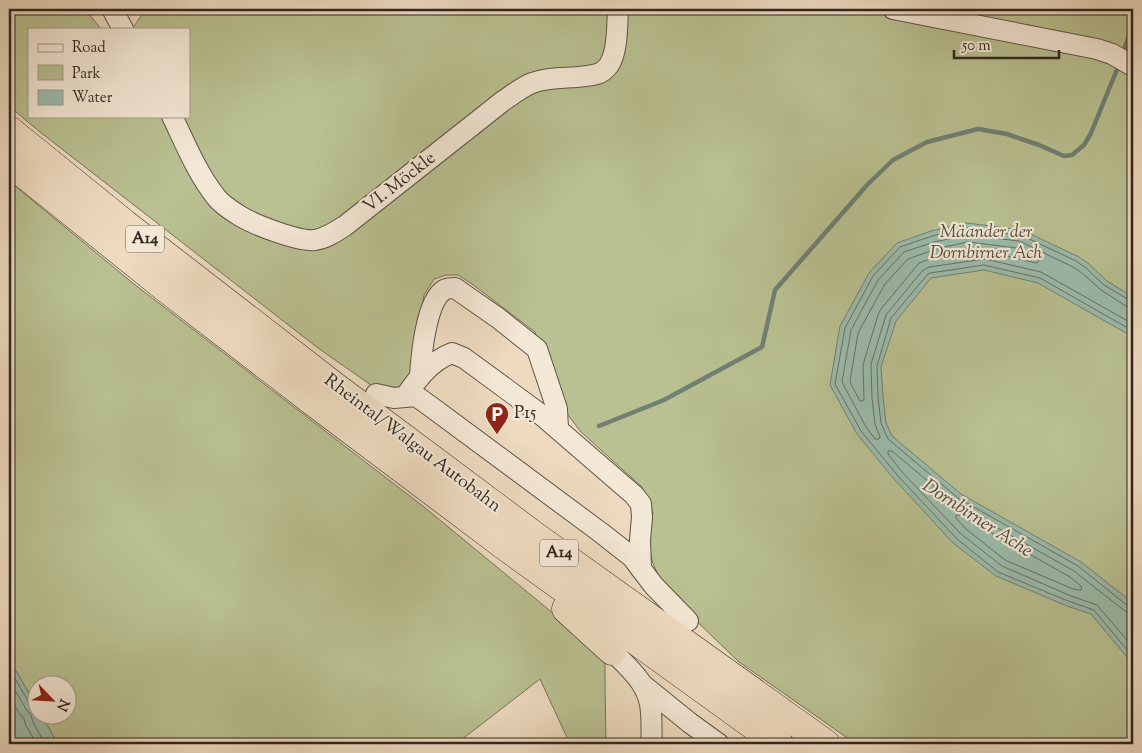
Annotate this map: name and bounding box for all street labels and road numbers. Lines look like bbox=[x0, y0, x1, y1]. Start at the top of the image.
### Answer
street label: VI. Möckle bbox=[358, 146, 442, 220]
road number: A14 bbox=[126, 225, 164, 252]
street label: Rheintal/Walgau Autobahn bbox=[318, 369, 507, 520]
road number: A14 bbox=[540, 540, 578, 566]

